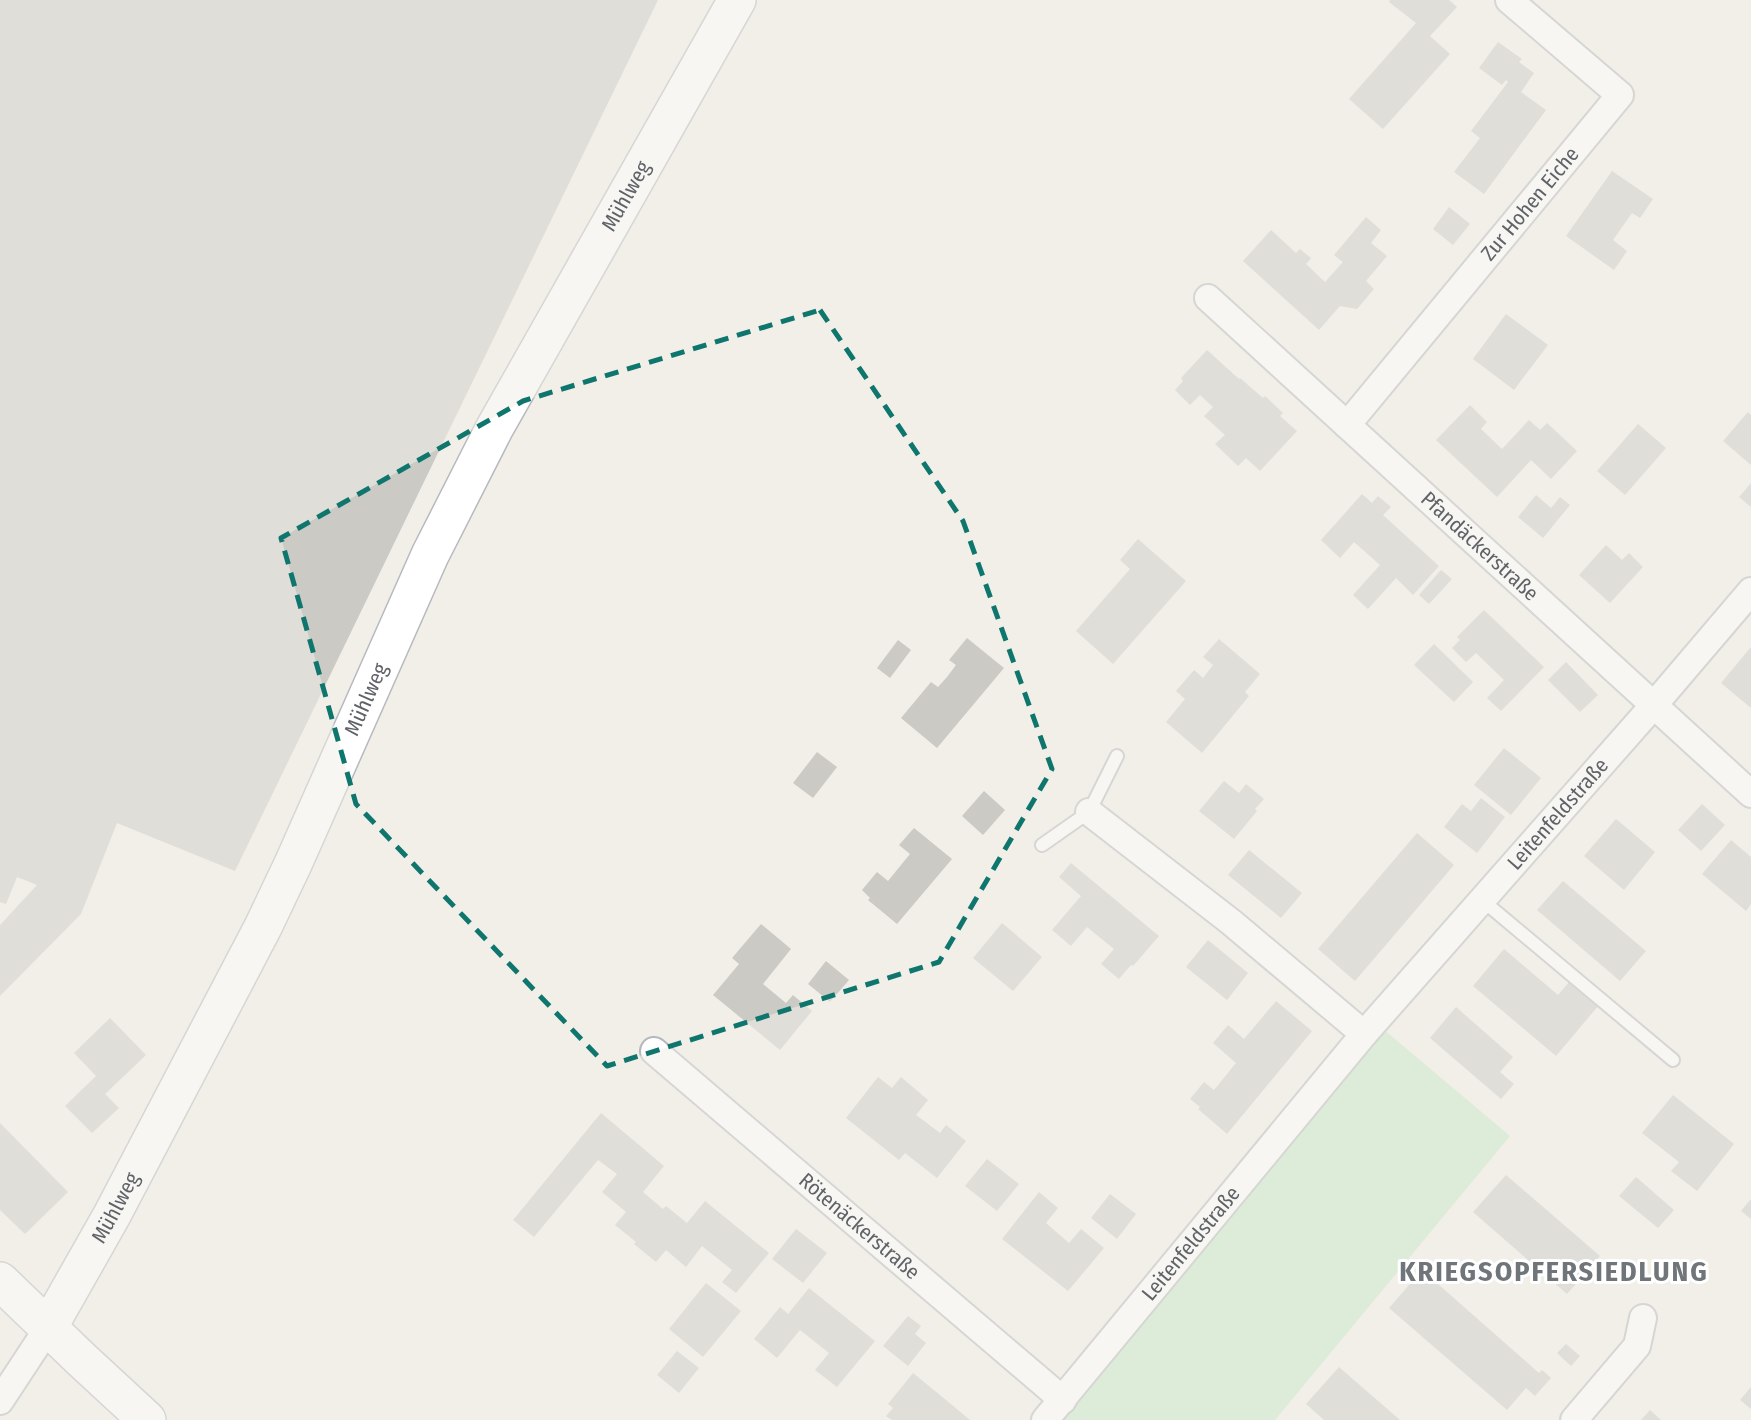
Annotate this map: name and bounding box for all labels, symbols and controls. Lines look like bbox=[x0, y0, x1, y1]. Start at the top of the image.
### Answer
street label: Zur Hohen Eiche bbox=[1475, 142, 1584, 266]
street label: Mühlweg bbox=[596, 156, 656, 236]
street label: Pfandäckerstraße bbox=[1415, 486, 1544, 606]
street label: Mühlweg bbox=[339, 659, 393, 740]
street label: Leitenfeldstraße bbox=[1502, 753, 1614, 875]
street label: Rötenäckerstraße bbox=[794, 1167, 925, 1285]
street label: Mühlweg bbox=[86, 1168, 145, 1248]
street label: Leitenfeldstraße bbox=[1136, 1181, 1246, 1306]
district label: KRIEGSOPFERSIEDLUNG bbox=[1399, 1255, 1709, 1288]

